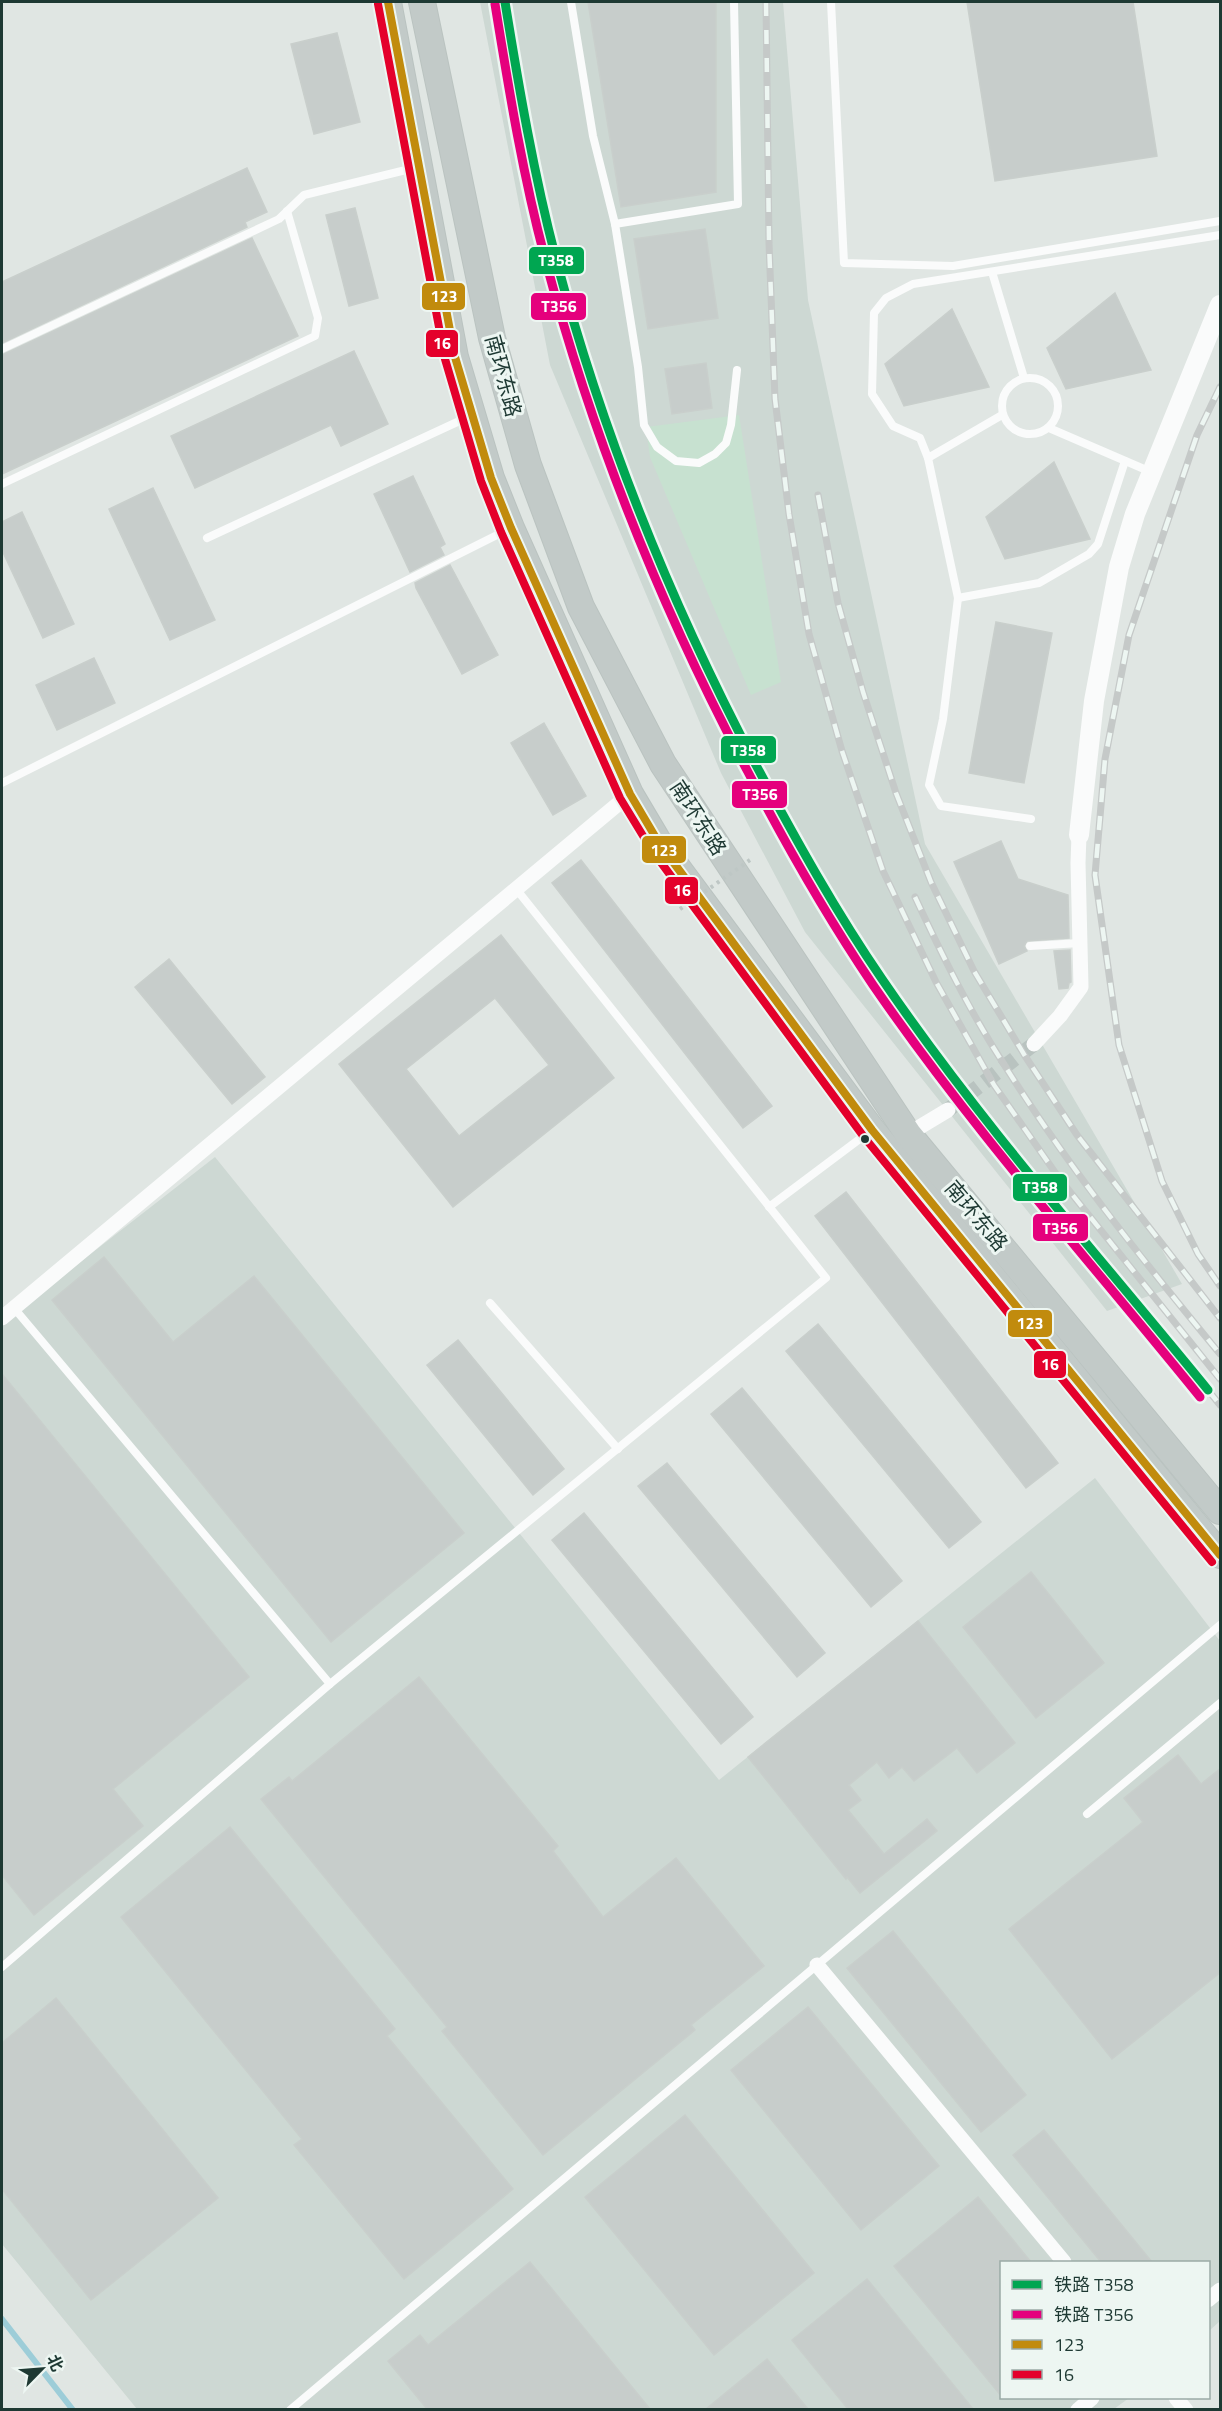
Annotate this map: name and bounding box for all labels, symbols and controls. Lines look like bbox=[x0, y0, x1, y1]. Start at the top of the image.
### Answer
line badge: T358 bbox=[528, 246, 585, 275]
text: T358 bbox=[538, 248, 574, 272]
line badge: 123 bbox=[421, 282, 466, 311]
text: 123 bbox=[431, 284, 457, 308]
line badge: T356 bbox=[530, 292, 587, 321]
text: T356 bbox=[541, 294, 577, 318]
line badge: 16 bbox=[425, 329, 459, 358]
text: 16 bbox=[433, 331, 451, 355]
street label: 南环东路 bbox=[478, 331, 530, 420]
line badge: T358 bbox=[720, 735, 777, 764]
text: T358 bbox=[730, 738, 766, 762]
street label: 南环东路 bbox=[663, 774, 735, 861]
line badge: T356 bbox=[731, 780, 788, 809]
text: T356 bbox=[742, 782, 778, 806]
line badge: 123 bbox=[641, 835, 687, 864]
text: 123 bbox=[651, 838, 677, 862]
line badge: 16 bbox=[664, 876, 699, 905]
text: 16 bbox=[673, 878, 691, 902]
unlabelled marker bbox=[859, 1133, 871, 1145]
street label: 南环东路 bbox=[938, 1173, 1016, 1258]
line badge: T358 bbox=[1012, 1173, 1068, 1202]
text: T358 bbox=[1022, 1175, 1058, 1199]
line badge: T356 bbox=[1032, 1213, 1089, 1242]
text: T356 bbox=[1042, 1216, 1078, 1240]
line badge: 123 bbox=[1007, 1309, 1053, 1338]
text: 123 bbox=[1017, 1311, 1043, 1335]
line badge: 16 bbox=[1033, 1350, 1067, 1379]
text: 16 bbox=[1041, 1352, 1059, 1376]
legend bbox=[1000, 2261, 1210, 2399]
text: 铁路 T358 bbox=[1054, 2271, 1134, 2298]
text: 铁路 T356 bbox=[1054, 2301, 1134, 2328]
text: 123 bbox=[1054, 2331, 1084, 2358]
north arrow bbox=[12, 2339, 72, 2399]
text: 北 bbox=[41, 2350, 70, 2375]
text: 16 bbox=[1054, 2361, 1074, 2388]

